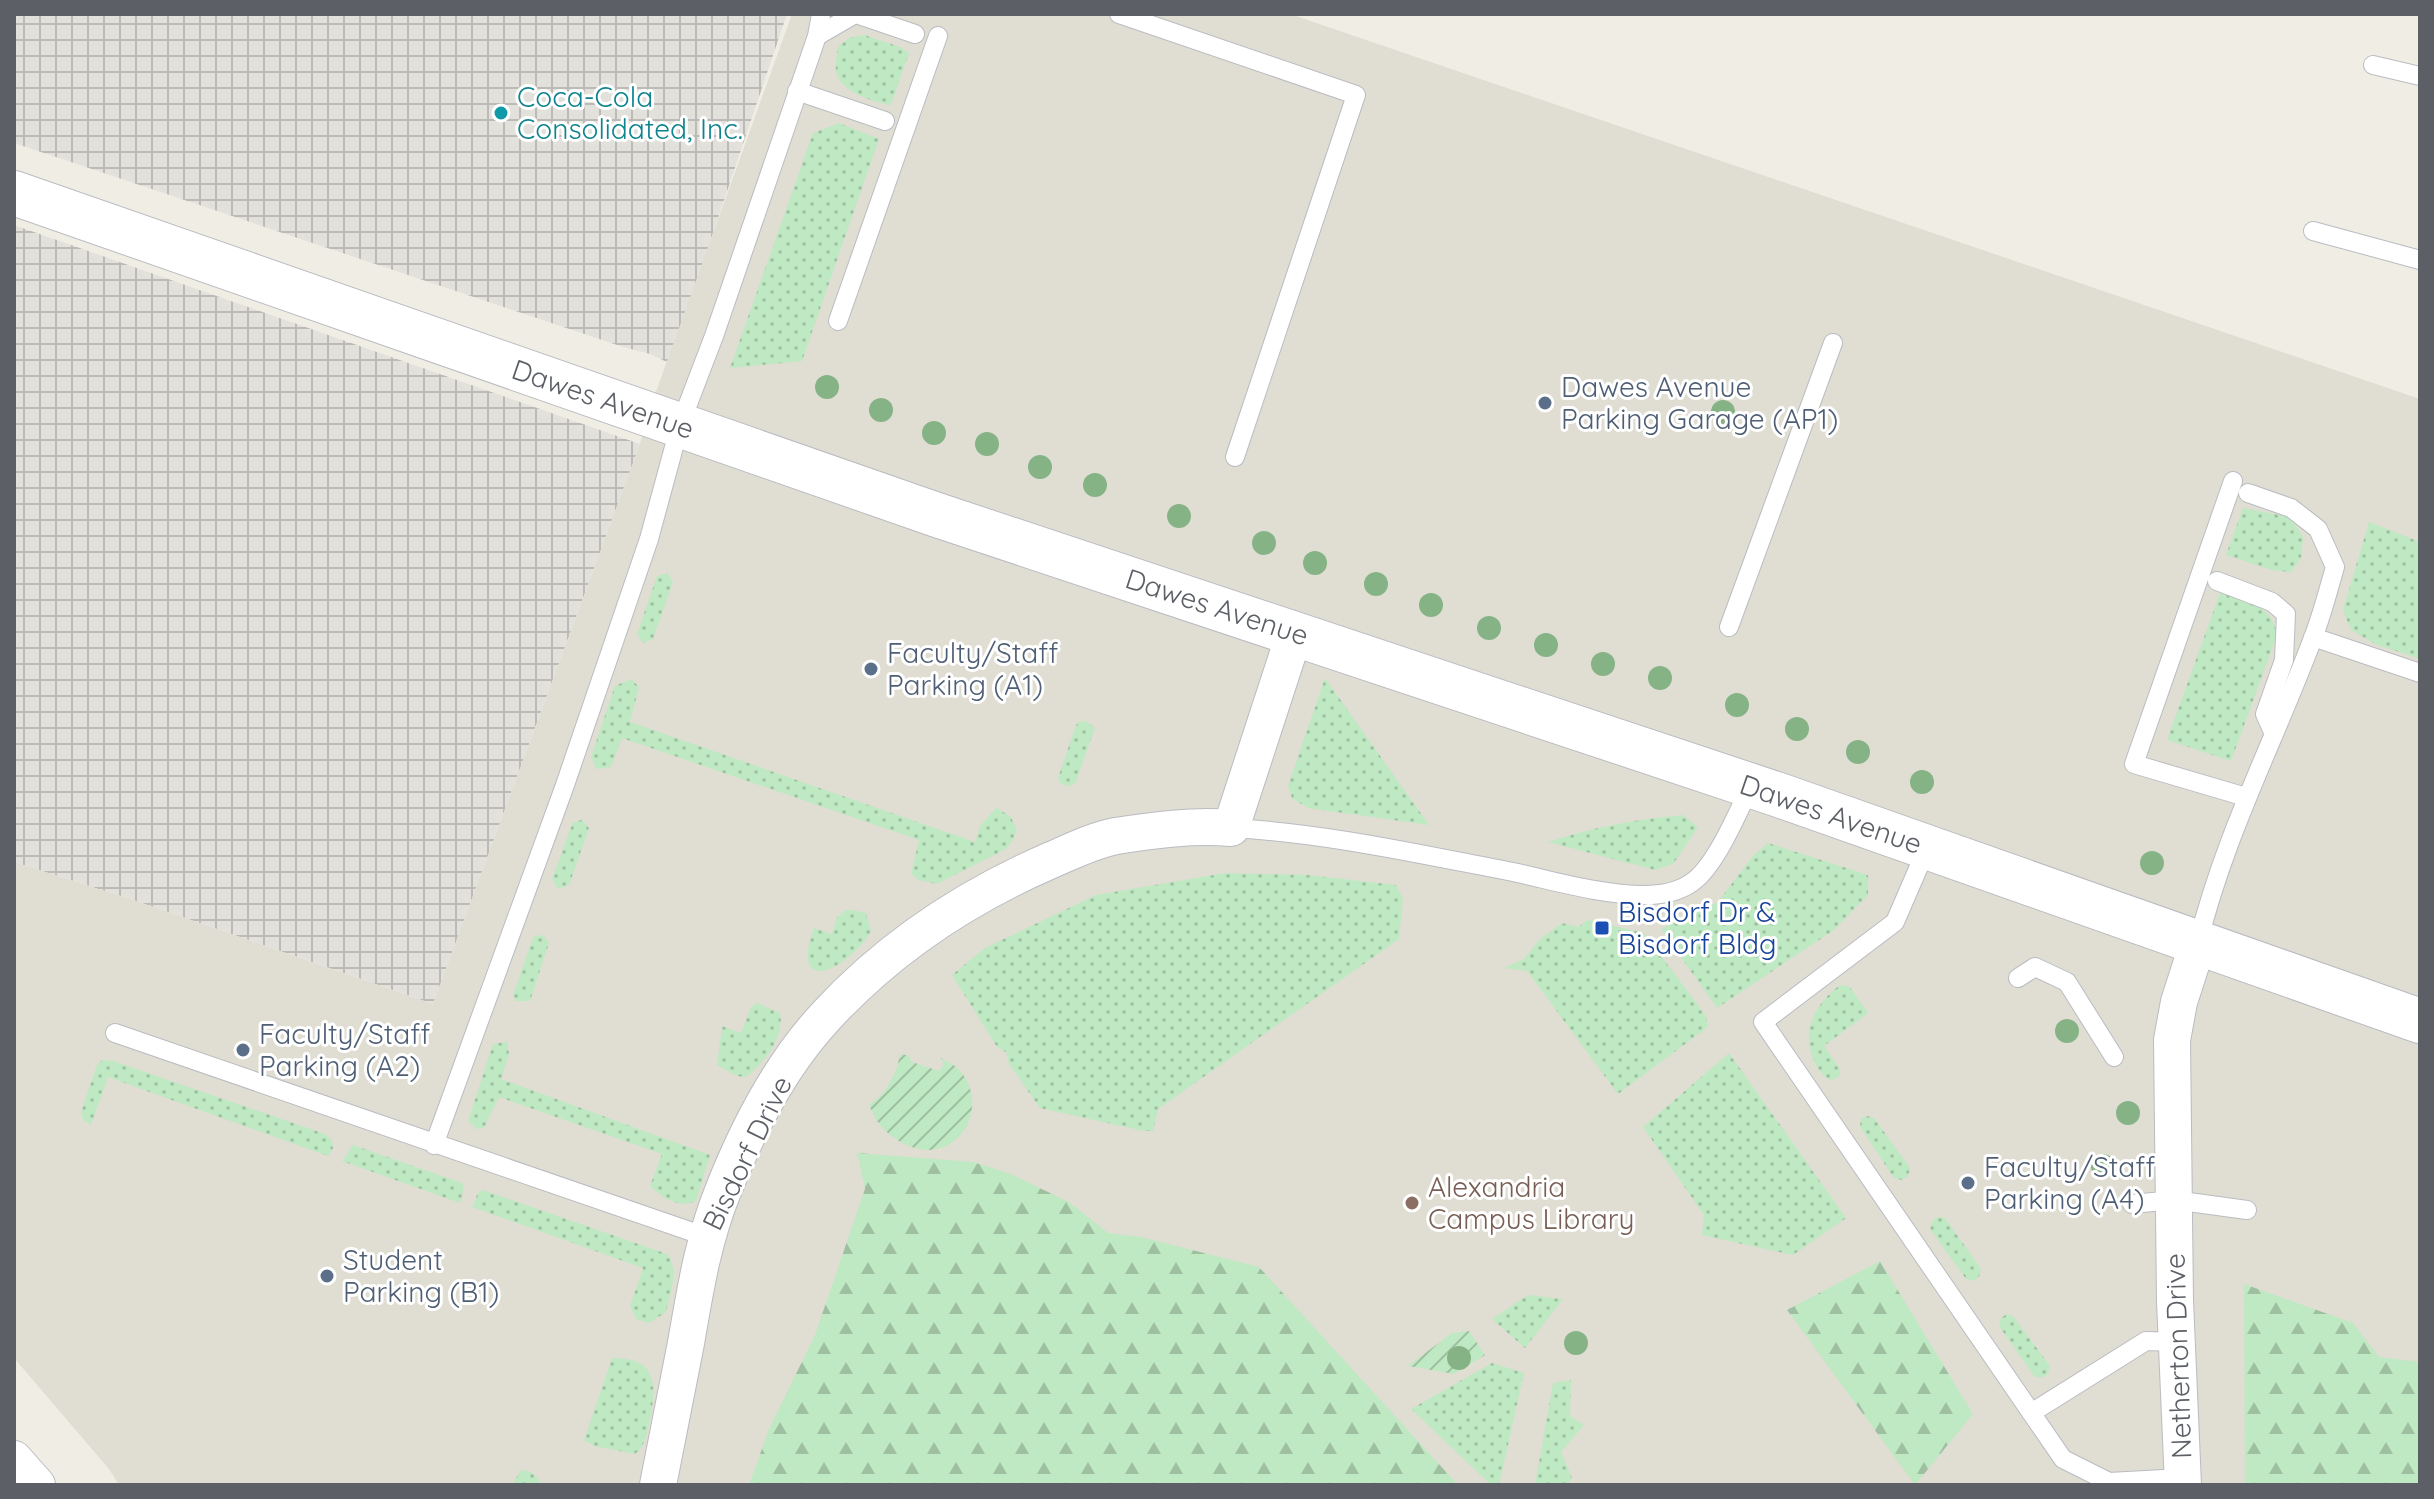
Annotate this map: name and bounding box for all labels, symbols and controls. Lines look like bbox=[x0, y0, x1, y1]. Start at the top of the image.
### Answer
place label: Coca-Cola Consolidated, Inc. bbox=[517, 79, 743, 146]
marker: Coca-Cola Consolidated, Inc. bbox=[492, 104, 510, 122]
street label: Dawes Avenue bbox=[507, 351, 699, 446]
place label: Dawes Avenue Parking Garage (AP1) bbox=[1561, 369, 1838, 436]
marker: Dawes Avenue Parking Garage (AP1) bbox=[1536, 394, 1554, 412]
street label: Dawes Avenue bbox=[1121, 560, 1313, 653]
place label: Faculty/Staff Parking (A1) bbox=[887, 635, 1058, 702]
marker: Faculty/Staff Parking (A1) bbox=[862, 660, 880, 678]
street label: Dawes Avenue bbox=[1735, 766, 1927, 861]
place label: Bisdorf Dr & Bisdorf Bldg bbox=[1618, 894, 1776, 961]
marker: Bisdorf Dr & Bisdorf Bldg bbox=[1593, 919, 1611, 937]
place label: Faculty/Staff Parking (A2) bbox=[259, 1016, 430, 1083]
marker: Faculty/Staff Parking (A2) bbox=[234, 1041, 252, 1059]
street label: Bisdorf Drive bbox=[694, 1070, 799, 1236]
place label: Faculty/Staff Parking (A4) bbox=[1984, 1149, 2155, 1216]
place label: Alexandria Campus Library bbox=[1428, 1169, 1634, 1236]
marker: Faculty/Staff Parking (A4) bbox=[1959, 1174, 1977, 1192]
marker: Alexandria Campus Library bbox=[1403, 1194, 1421, 1212]
place label: Student Parking (B1) bbox=[343, 1242, 499, 1309]
street label: Netherton Drive bbox=[2156, 1253, 2199, 1459]
marker: Student Parking (B1) bbox=[318, 1267, 336, 1285]

